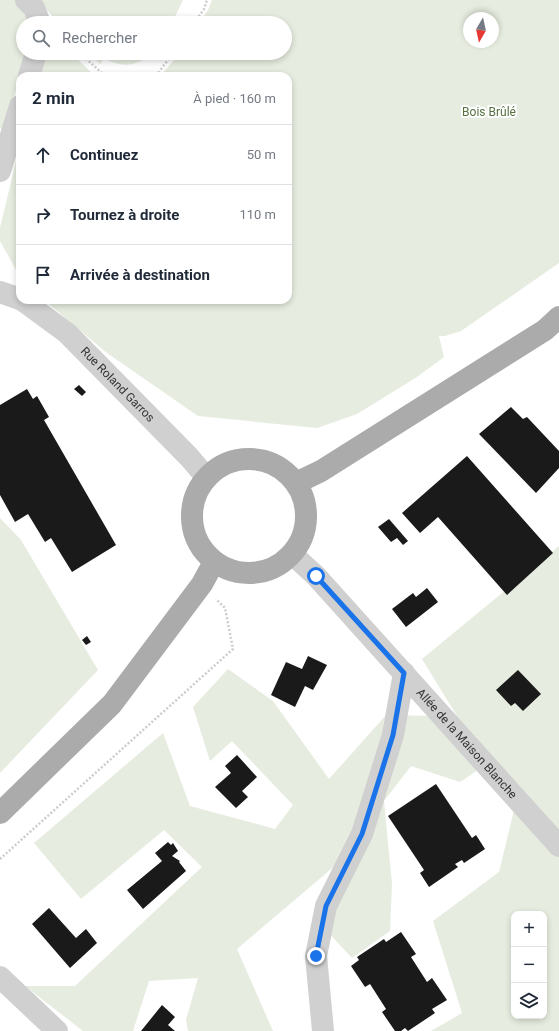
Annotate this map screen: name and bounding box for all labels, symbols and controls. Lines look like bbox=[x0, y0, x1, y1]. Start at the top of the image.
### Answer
north arrow bbox=[463, 12, 499, 48]
search box bbox=[16, 16, 292, 60]
icon: search bbox=[30, 27, 52, 49]
text: Rechercher bbox=[62, 29, 137, 47]
text: 2 min bbox=[32, 88, 75, 108]
text: À pied · 160 m bbox=[193, 91, 276, 106]
park label: Bois Brûlé bbox=[462, 105, 516, 119]
icon: ahead bbox=[32, 144, 54, 166]
text: Continuez bbox=[70, 146, 138, 164]
text: 50 m bbox=[247, 147, 276, 162]
icon: right bbox=[32, 204, 54, 226]
text: Tournez à droite bbox=[70, 206, 179, 224]
text: 110 m bbox=[239, 207, 276, 222]
icon: arrive bbox=[32, 264, 54, 286]
text: Arrivée à destination bbox=[70, 266, 210, 284]
street label: Rue Roland Garros bbox=[78, 344, 157, 425]
route start bbox=[307, 567, 325, 585]
street label: Allée de la Maison Blanche bbox=[414, 686, 520, 802]
map controls bbox=[511, 911, 547, 1019]
button: + bbox=[511, 911, 547, 947]
route end bbox=[307, 947, 325, 965]
button: − bbox=[511, 947, 547, 983]
button: layers bbox=[511, 983, 547, 1019]

